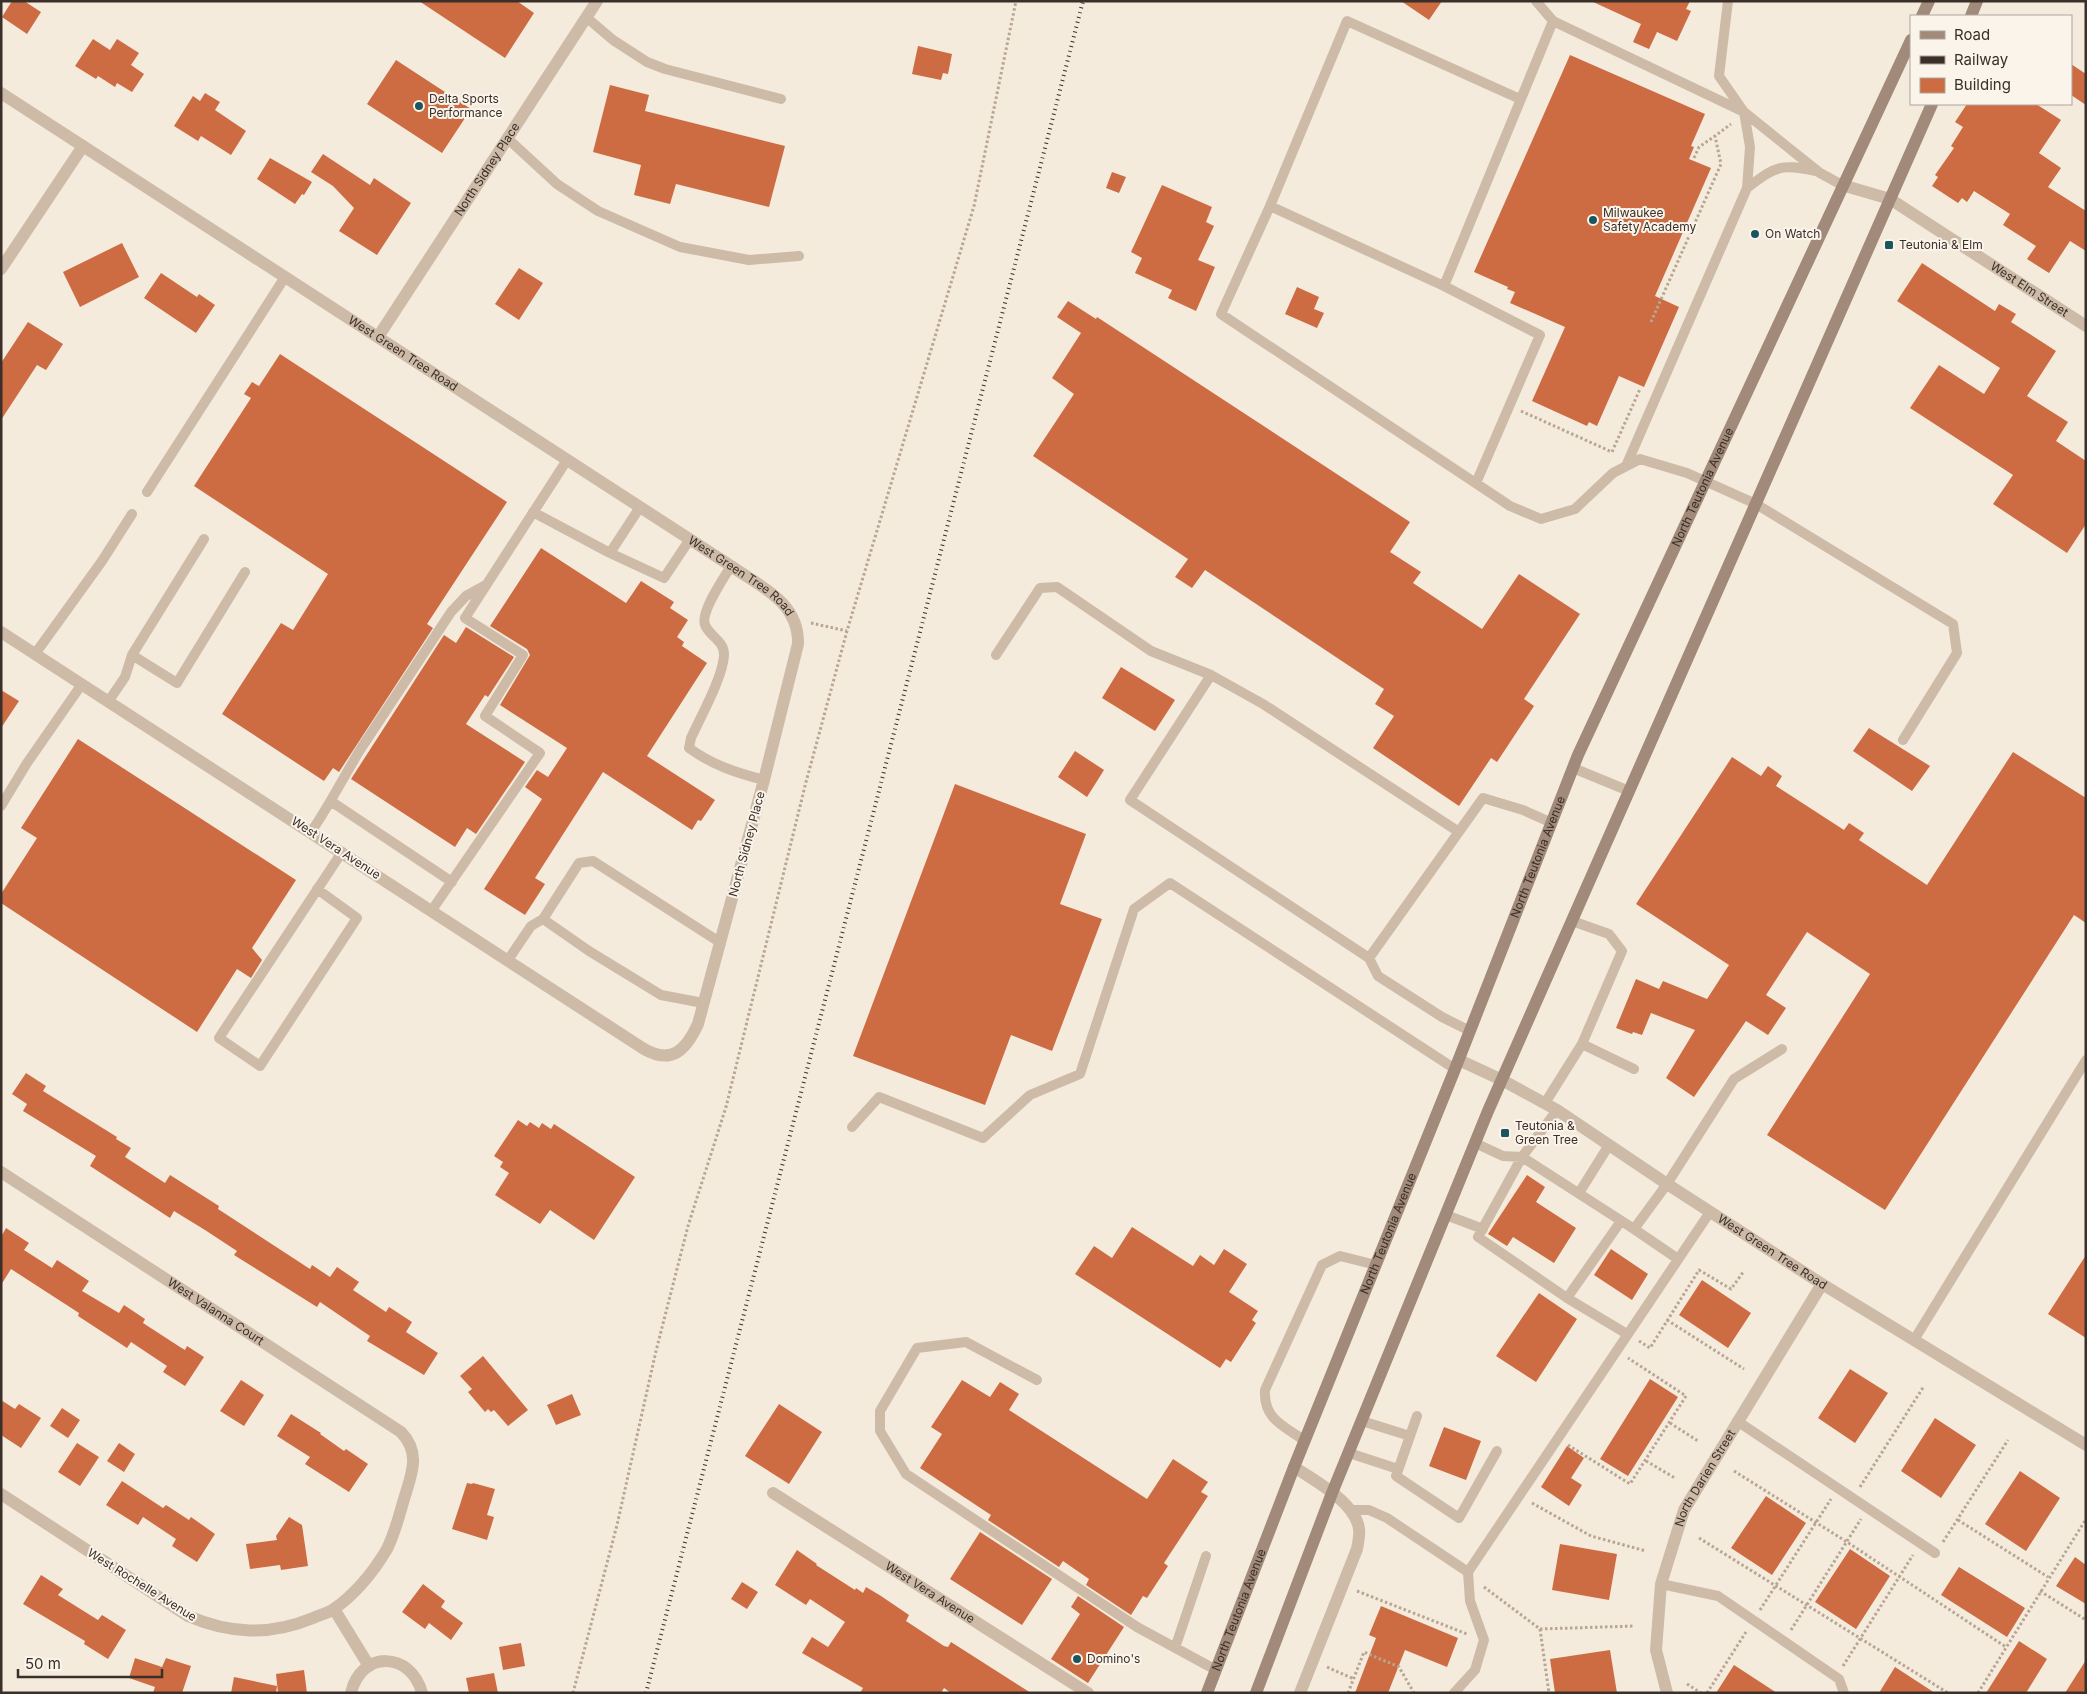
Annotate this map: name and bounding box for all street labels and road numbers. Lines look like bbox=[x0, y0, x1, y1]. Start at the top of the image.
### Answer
street label: North Sidney Place bbox=[451, 120, 523, 219]
street label: West Elm Street bbox=[1988, 258, 2071, 320]
street label: West Green Tree Road bbox=[346, 312, 461, 394]
street label: North Teutonia Avenue bbox=[1668, 425, 1736, 549]
street label: West Green Tree Road bbox=[686, 532, 798, 618]
street label: North Sidney Place bbox=[725, 790, 768, 898]
street label: North Teutonia Avenue bbox=[1507, 794, 1568, 920]
street label: West Vera Avenue bbox=[289, 813, 384, 882]
street label: North Teutonia Avenue bbox=[1357, 1170, 1419, 1296]
street label: West Green Tree Road bbox=[1715, 1211, 1830, 1292]
street label: West Valanna Court bbox=[165, 1274, 267, 1348]
street label: North Darien Street bbox=[1671, 1427, 1738, 1528]
street label: West Rochelle Avenue bbox=[85, 1545, 200, 1624]
street label: North Teutonia Avenue bbox=[1208, 1547, 1269, 1673]
street label: West Vera Avenue bbox=[883, 1558, 978, 1626]

